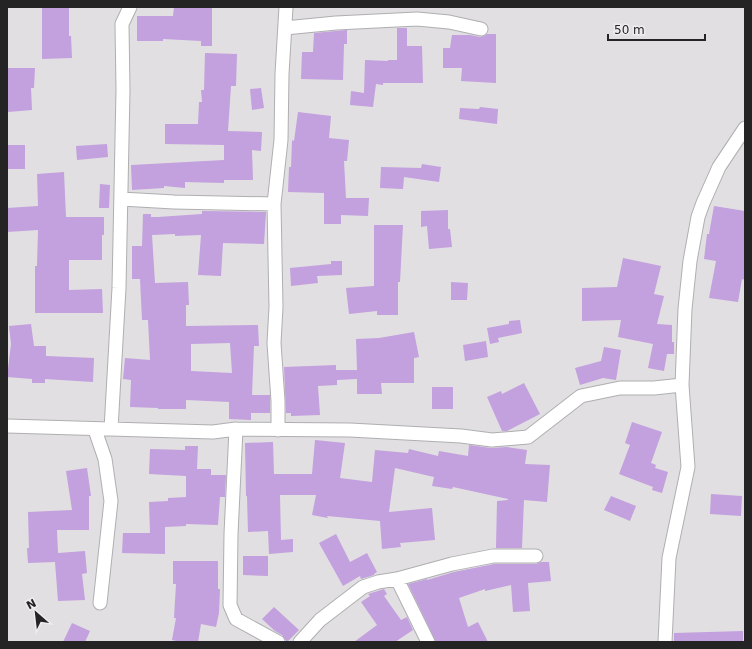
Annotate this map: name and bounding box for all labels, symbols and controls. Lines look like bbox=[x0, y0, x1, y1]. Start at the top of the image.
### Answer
scale bar bbox=[608, 16, 705, 42]
text: 50 m bbox=[614, 23, 645, 37]
north arrow bbox=[16, 593, 56, 633]
text: N bbox=[24, 597, 39, 613]

